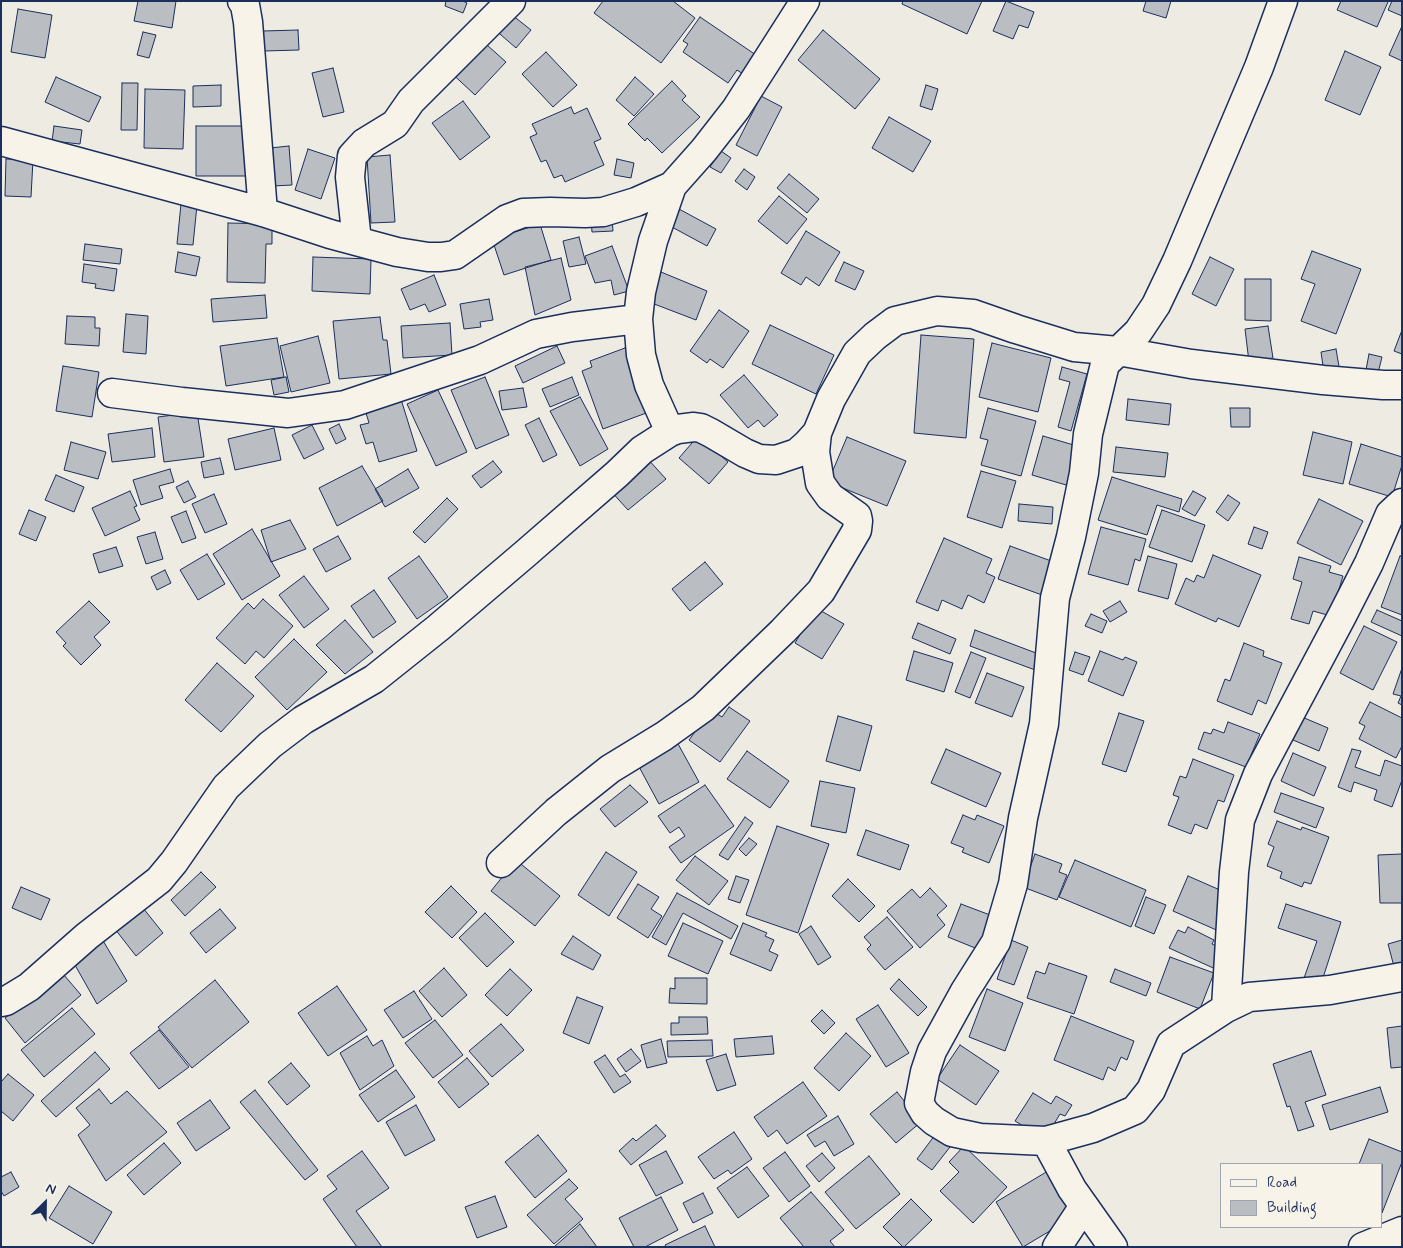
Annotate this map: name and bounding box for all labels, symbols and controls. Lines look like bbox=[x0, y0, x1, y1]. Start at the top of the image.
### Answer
legend bbox=[1220, 1163, 1383, 1228]
text: Road bbox=[1267, 1173, 1297, 1193]
north arrow bbox=[20, 1178, 70, 1228]
text: N bbox=[43, 1179, 59, 1199]
text: Building bbox=[1267, 1198, 1317, 1218]

